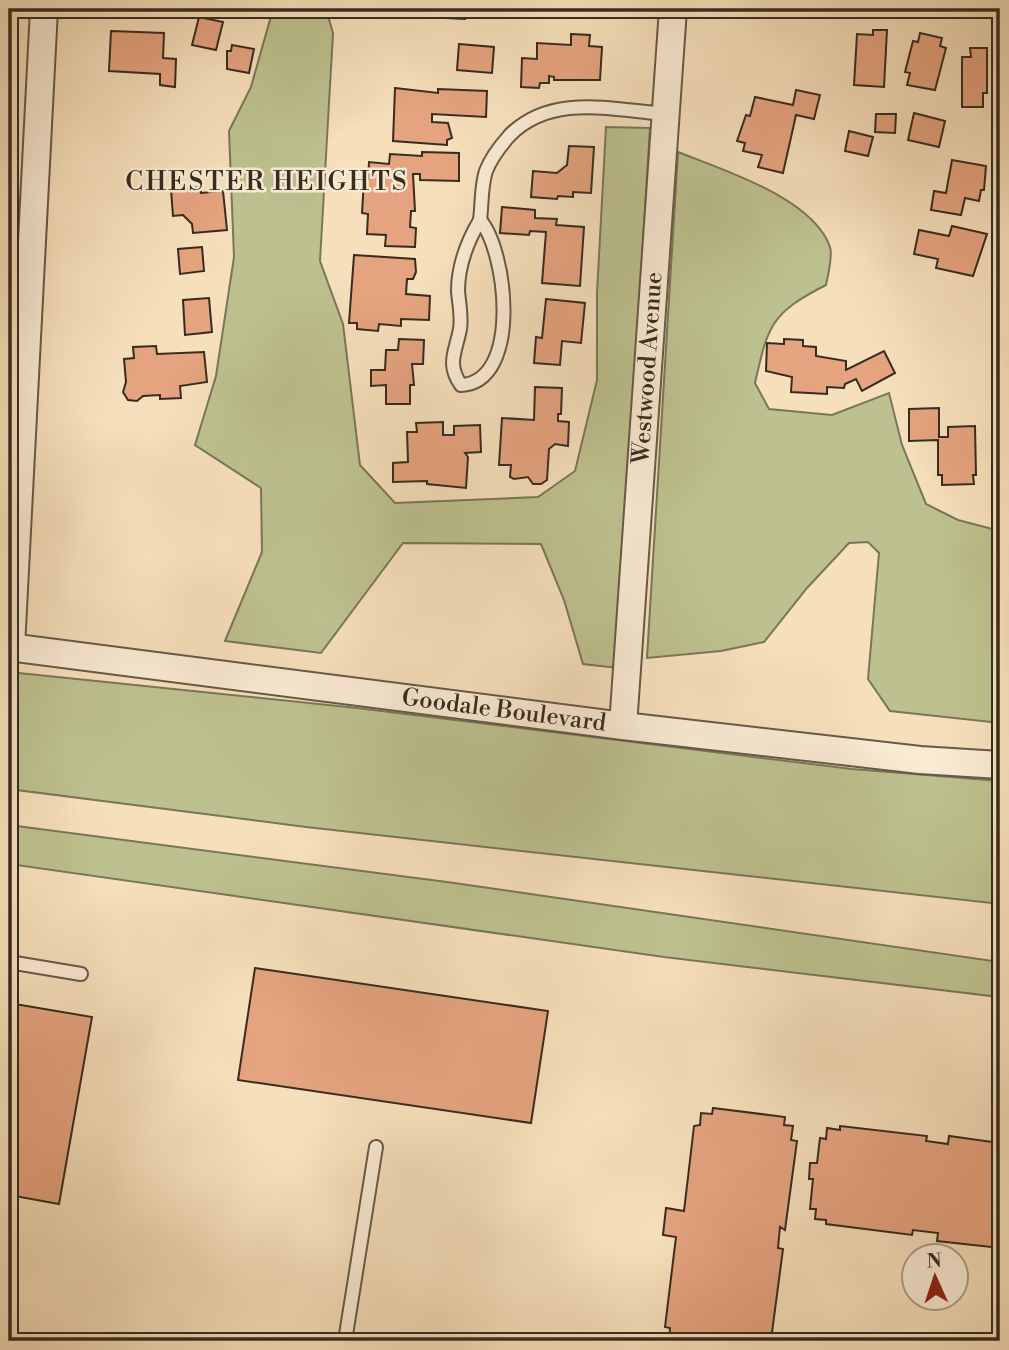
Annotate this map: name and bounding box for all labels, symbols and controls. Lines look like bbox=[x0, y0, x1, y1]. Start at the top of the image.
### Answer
district label: CHESTER HEIGHTS bbox=[125, 166, 409, 198]
street label: Westwood Avenue bbox=[626, 271, 670, 466]
street label: Goodale Boulevard bbox=[400, 683, 608, 739]
north arrow bbox=[900, 1242, 970, 1312]
text: N bbox=[926, 1249, 942, 1273]

